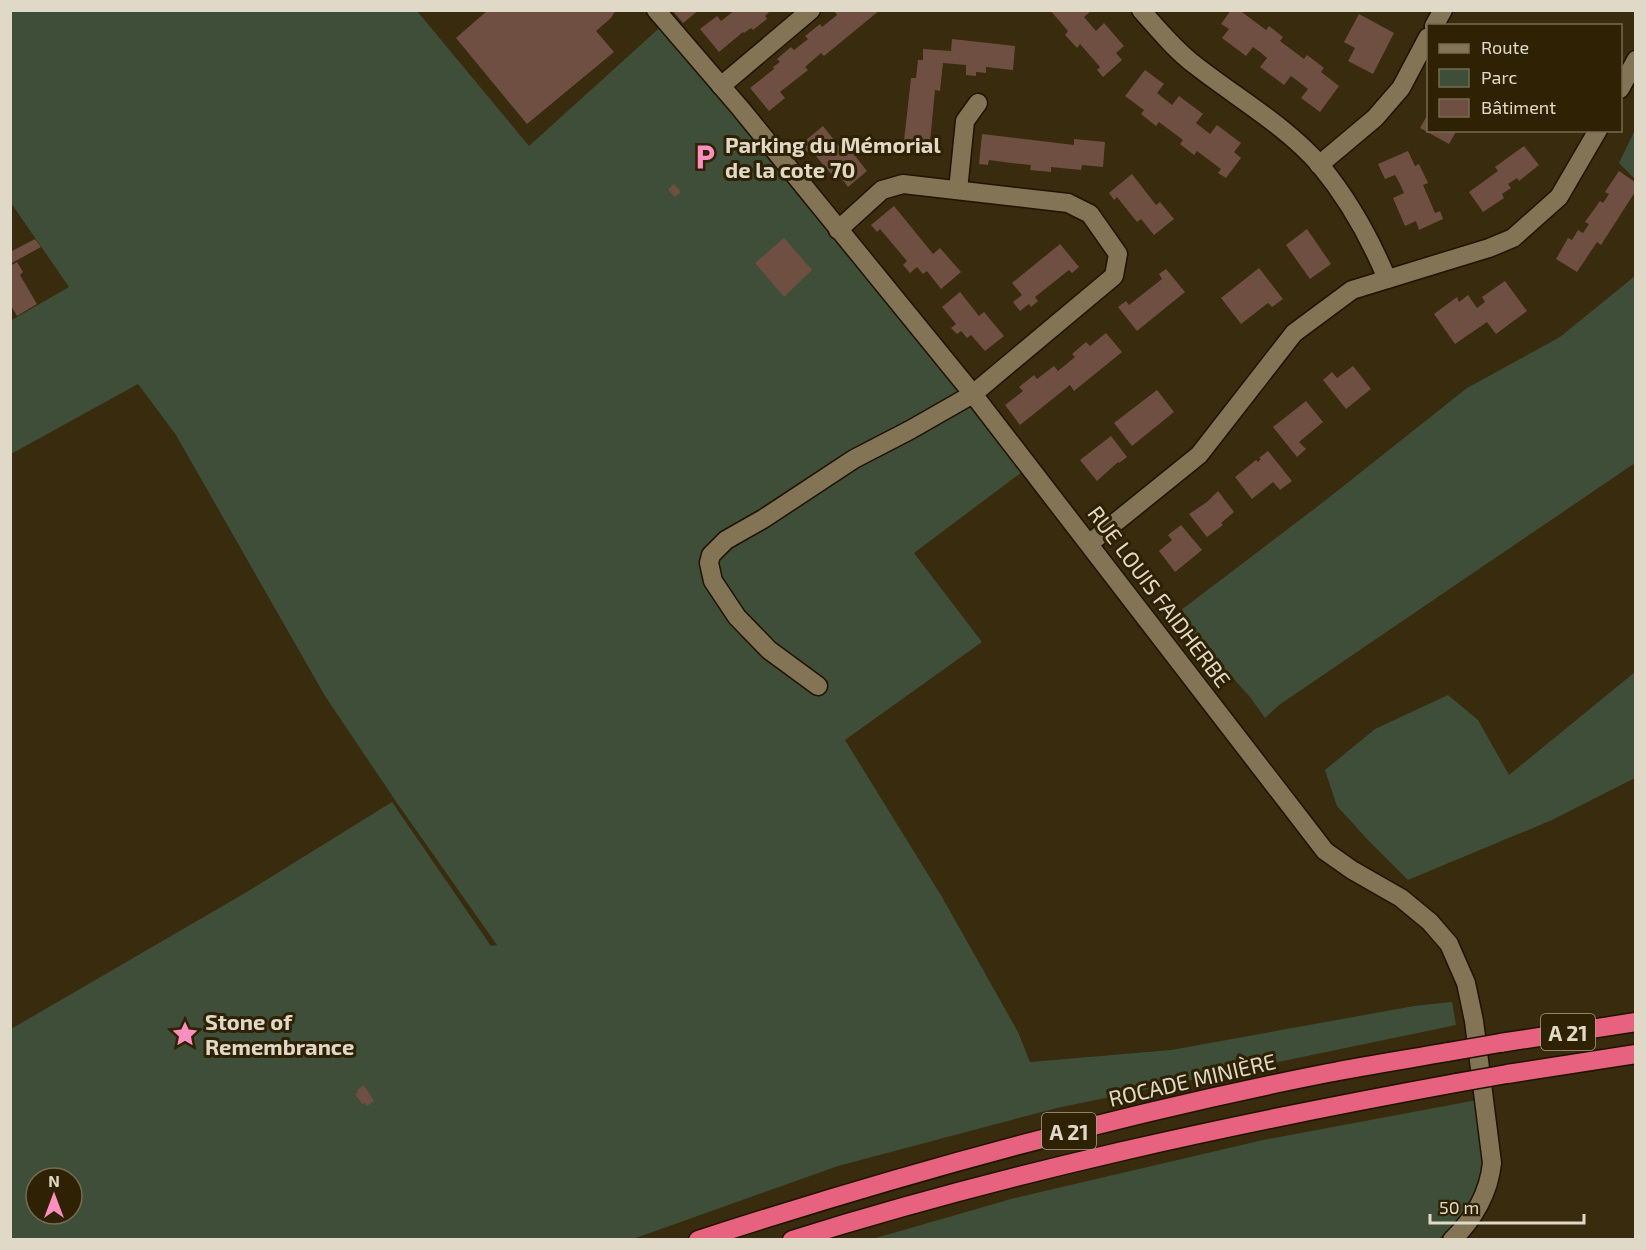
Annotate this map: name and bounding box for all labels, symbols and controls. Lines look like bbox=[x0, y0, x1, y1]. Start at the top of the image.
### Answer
legend bbox=[1427, 24, 1622, 132]
text: Route bbox=[1481, 36, 1529, 58]
text: Parc bbox=[1481, 66, 1517, 88]
text: Bâtiment bbox=[1481, 96, 1556, 118]
place label: Parking du Mémorial de la cote 70 bbox=[725, 131, 941, 182]
parking icon: Parking du Mémorial de la cote 70 bbox=[690, 142, 720, 172]
street label: RUE LOUIS FAIDHERBE bbox=[1083, 500, 1237, 692]
place label: Stone of Remembrance bbox=[205, 1008, 354, 1059]
road number: A 21 bbox=[1541, 1014, 1595, 1050]
place icon: Stone of Remembrance bbox=[170, 1019, 200, 1049]
street label: ROCADE MINIÈRE bbox=[1106, 1047, 1278, 1111]
road number: A 21 bbox=[1042, 1113, 1096, 1149]
north arrow bbox=[24, 1166, 84, 1226]
text: N bbox=[48, 1171, 60, 1190]
scale bar bbox=[1430, 1187, 1584, 1225]
text: 50 m bbox=[1439, 1196, 1479, 1218]

